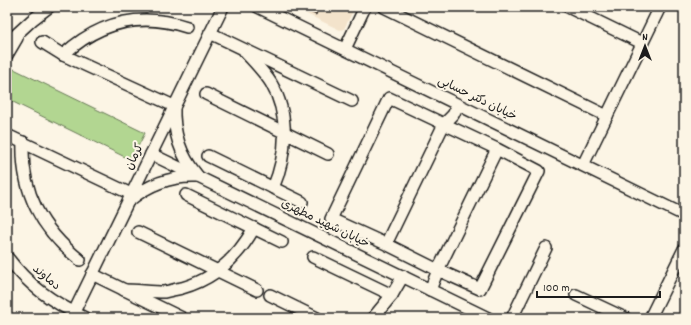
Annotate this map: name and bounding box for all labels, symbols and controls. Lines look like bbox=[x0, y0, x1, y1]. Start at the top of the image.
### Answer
north arrow bbox=[625, 26, 665, 66]
text: N bbox=[642, 30, 648, 46]
street label: خیابان دکتر حسابی bbox=[435, 72, 519, 126]
street label: کرمان bbox=[121, 141, 149, 173]
street label: خیابان شهید مطهری bbox=[278, 195, 372, 253]
street label: دماوند bbox=[28, 261, 64, 295]
scale bar bbox=[537, 273, 660, 299]
text: 100 m bbox=[543, 280, 570, 297]

